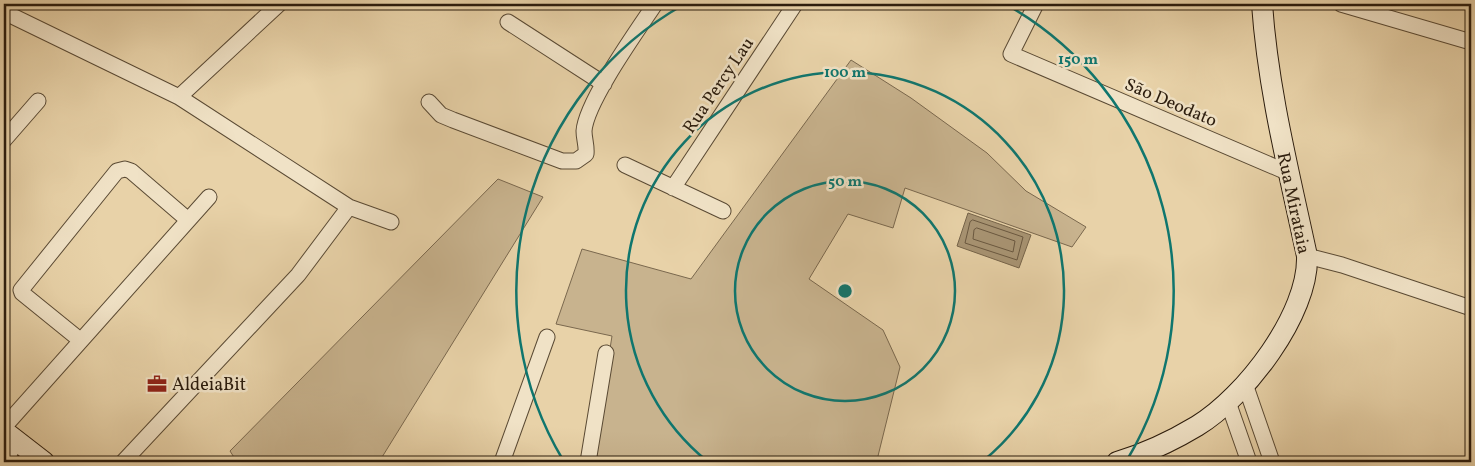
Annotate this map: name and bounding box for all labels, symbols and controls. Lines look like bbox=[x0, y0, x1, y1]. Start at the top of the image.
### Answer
street label: Rua Percy Lau bbox=[678, 33, 761, 139]
text: 150 m bbox=[1058, 50, 1098, 71]
text: 100 m bbox=[824, 63, 867, 84]
street label: São Deodato bbox=[1120, 73, 1220, 134]
street label: Rua Mirataia bbox=[1270, 150, 1315, 256]
text: 50 m bbox=[828, 172, 862, 193]
centre of rings bbox=[836, 282, 854, 300]
office icon: AldeiaBit bbox=[146, 373, 168, 395]
place label: AldeiaBit bbox=[172, 373, 246, 398]

